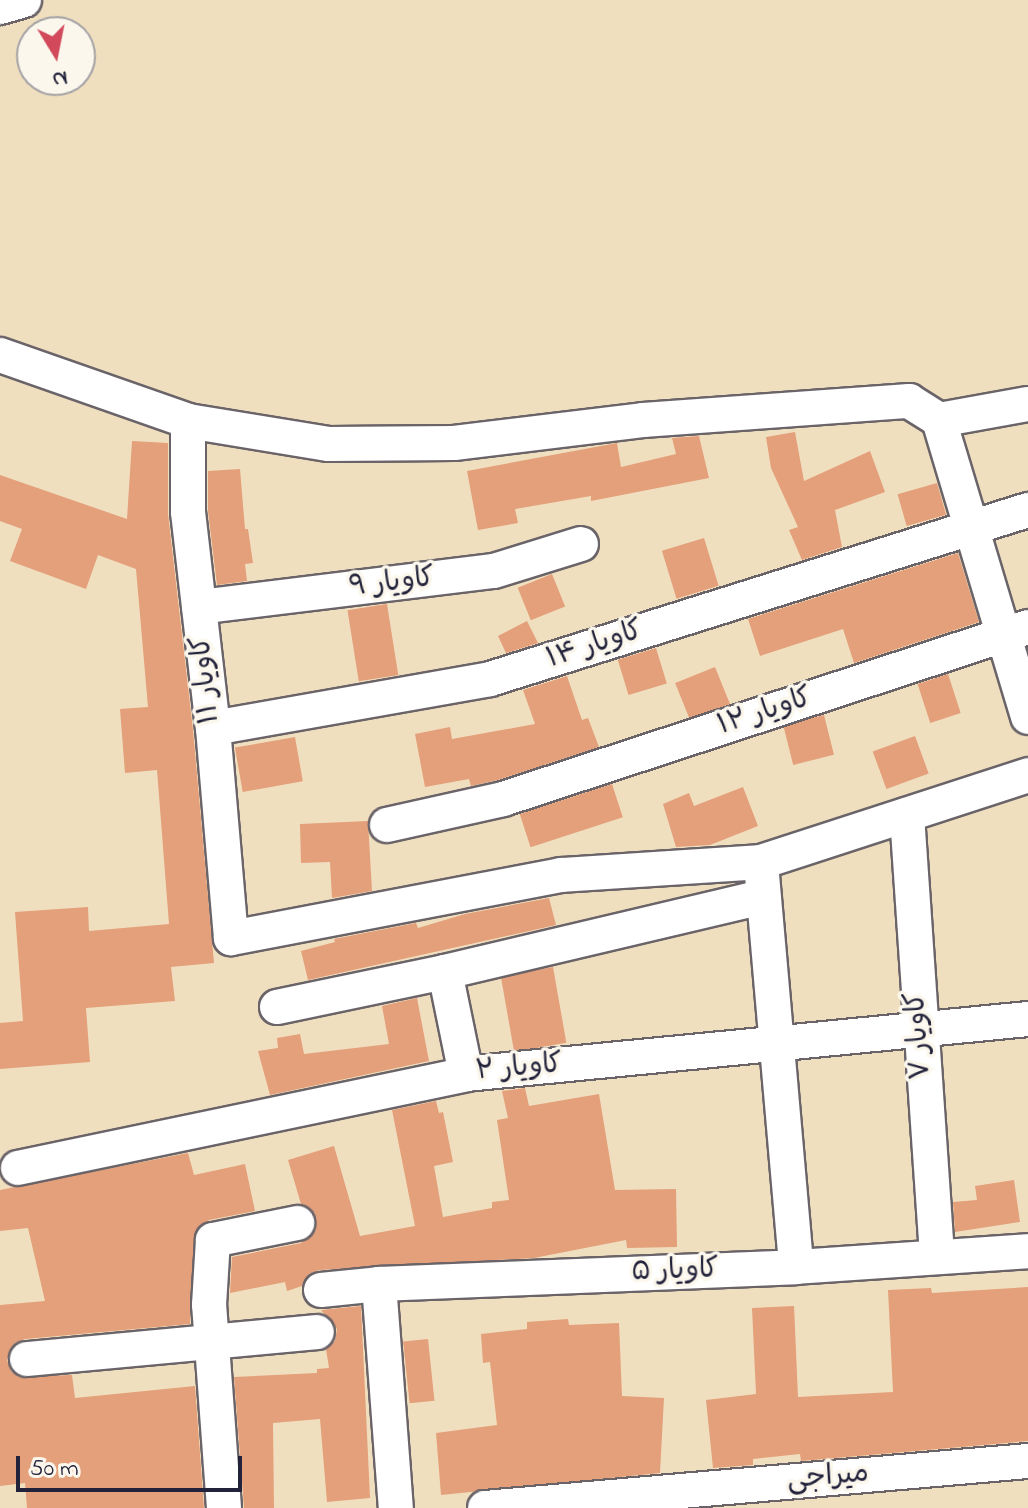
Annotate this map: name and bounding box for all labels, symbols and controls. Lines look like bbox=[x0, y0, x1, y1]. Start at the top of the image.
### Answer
north arrow bbox=[16, 16, 96, 96]
text: N bbox=[50, 61, 70, 95]
street label: کاویار ۹ bbox=[348, 562, 436, 606]
street label: کاویار ۱۴ bbox=[543, 615, 647, 677]
street label: کاویار ۱۱ bbox=[186, 634, 228, 726]
street label: کاویار ۱۲ bbox=[714, 682, 816, 744]
street label: کاویار ۷ bbox=[900, 991, 940, 1081]
street label: کاویار ۲ bbox=[474, 1048, 564, 1090]
street label: کاویار ۵ bbox=[631, 1254, 719, 1290]
scale bar bbox=[20, 1440, 246, 1490]
text: 50 m bbox=[30, 1452, 79, 1487]
street label: میراجی bbox=[786, 1458, 870, 1498]

